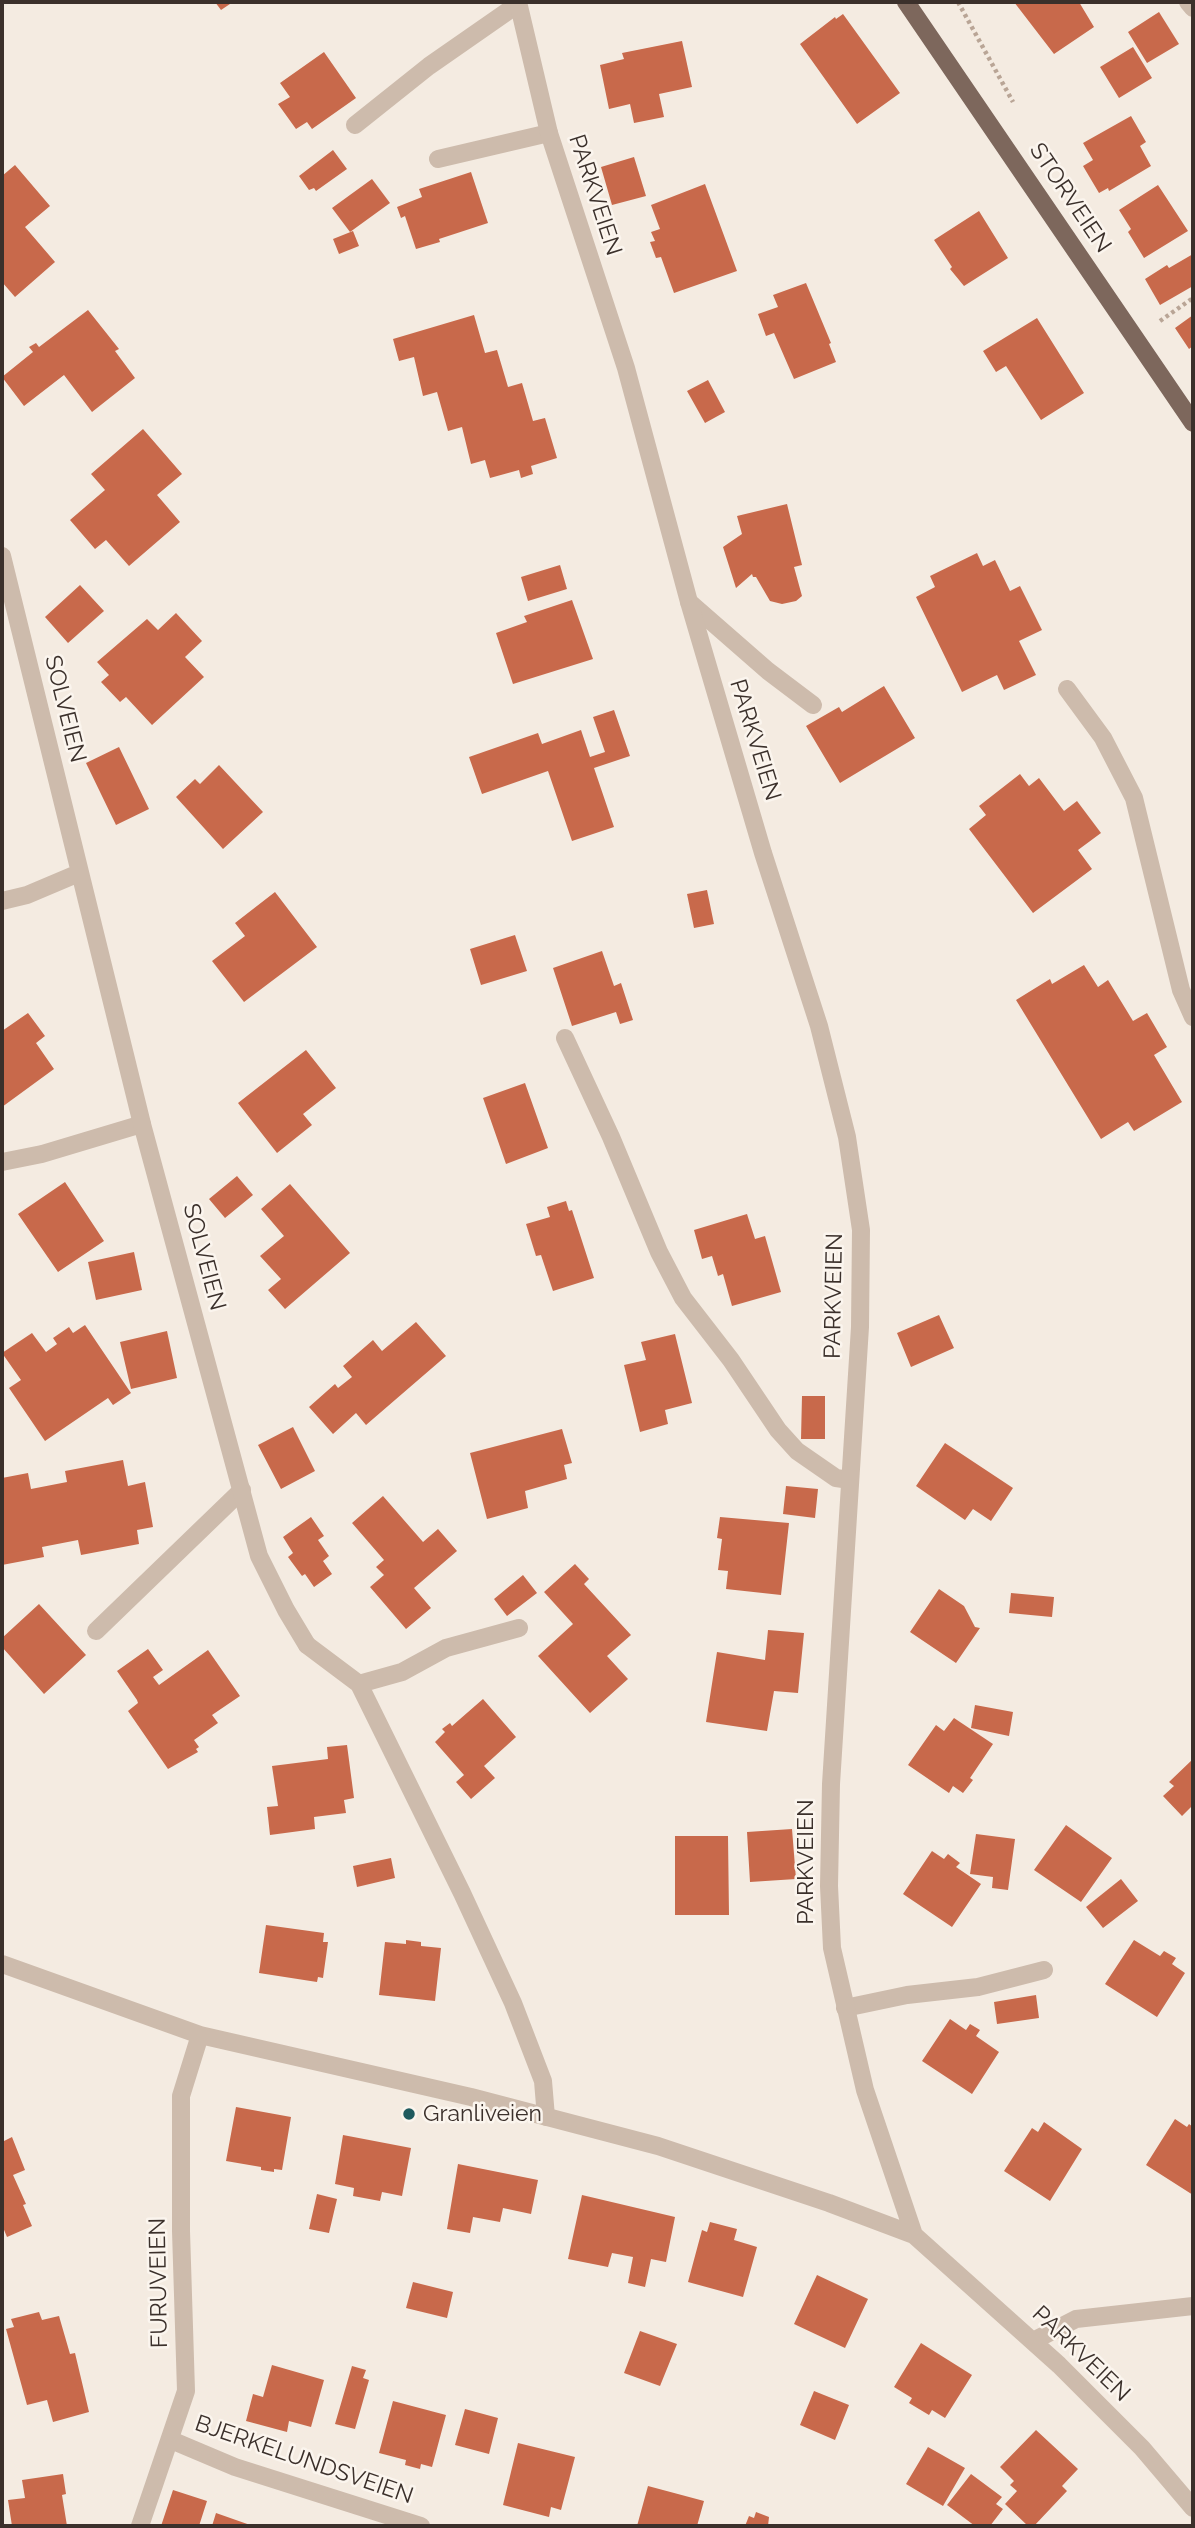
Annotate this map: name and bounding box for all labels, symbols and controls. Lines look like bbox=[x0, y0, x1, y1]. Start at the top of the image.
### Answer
street label: PARKVEIEN bbox=[562, 131, 628, 259]
street label: STORVEIEN bbox=[1023, 138, 1117, 258]
street label: SOLVEIEN bbox=[38, 653, 92, 765]
street label: PARKVEIEN bbox=[723, 676, 787, 804]
street label: SOLVEIEN bbox=[177, 1201, 231, 1313]
street label: PARKVEIEN bbox=[819, 1233, 849, 1359]
street label: PARKVEIEN bbox=[792, 1799, 820, 1925]
place label: Granliveien bbox=[423, 2100, 542, 2128]
marker: Granliveien bbox=[401, 2106, 417, 2122]
street label: FURUVEIEN bbox=[144, 2218, 174, 2348]
street label: PARKVEIEN bbox=[1026, 2300, 1136, 2408]
street label: BJERKELUNDSVEIEN bbox=[191, 2410, 417, 2510]

